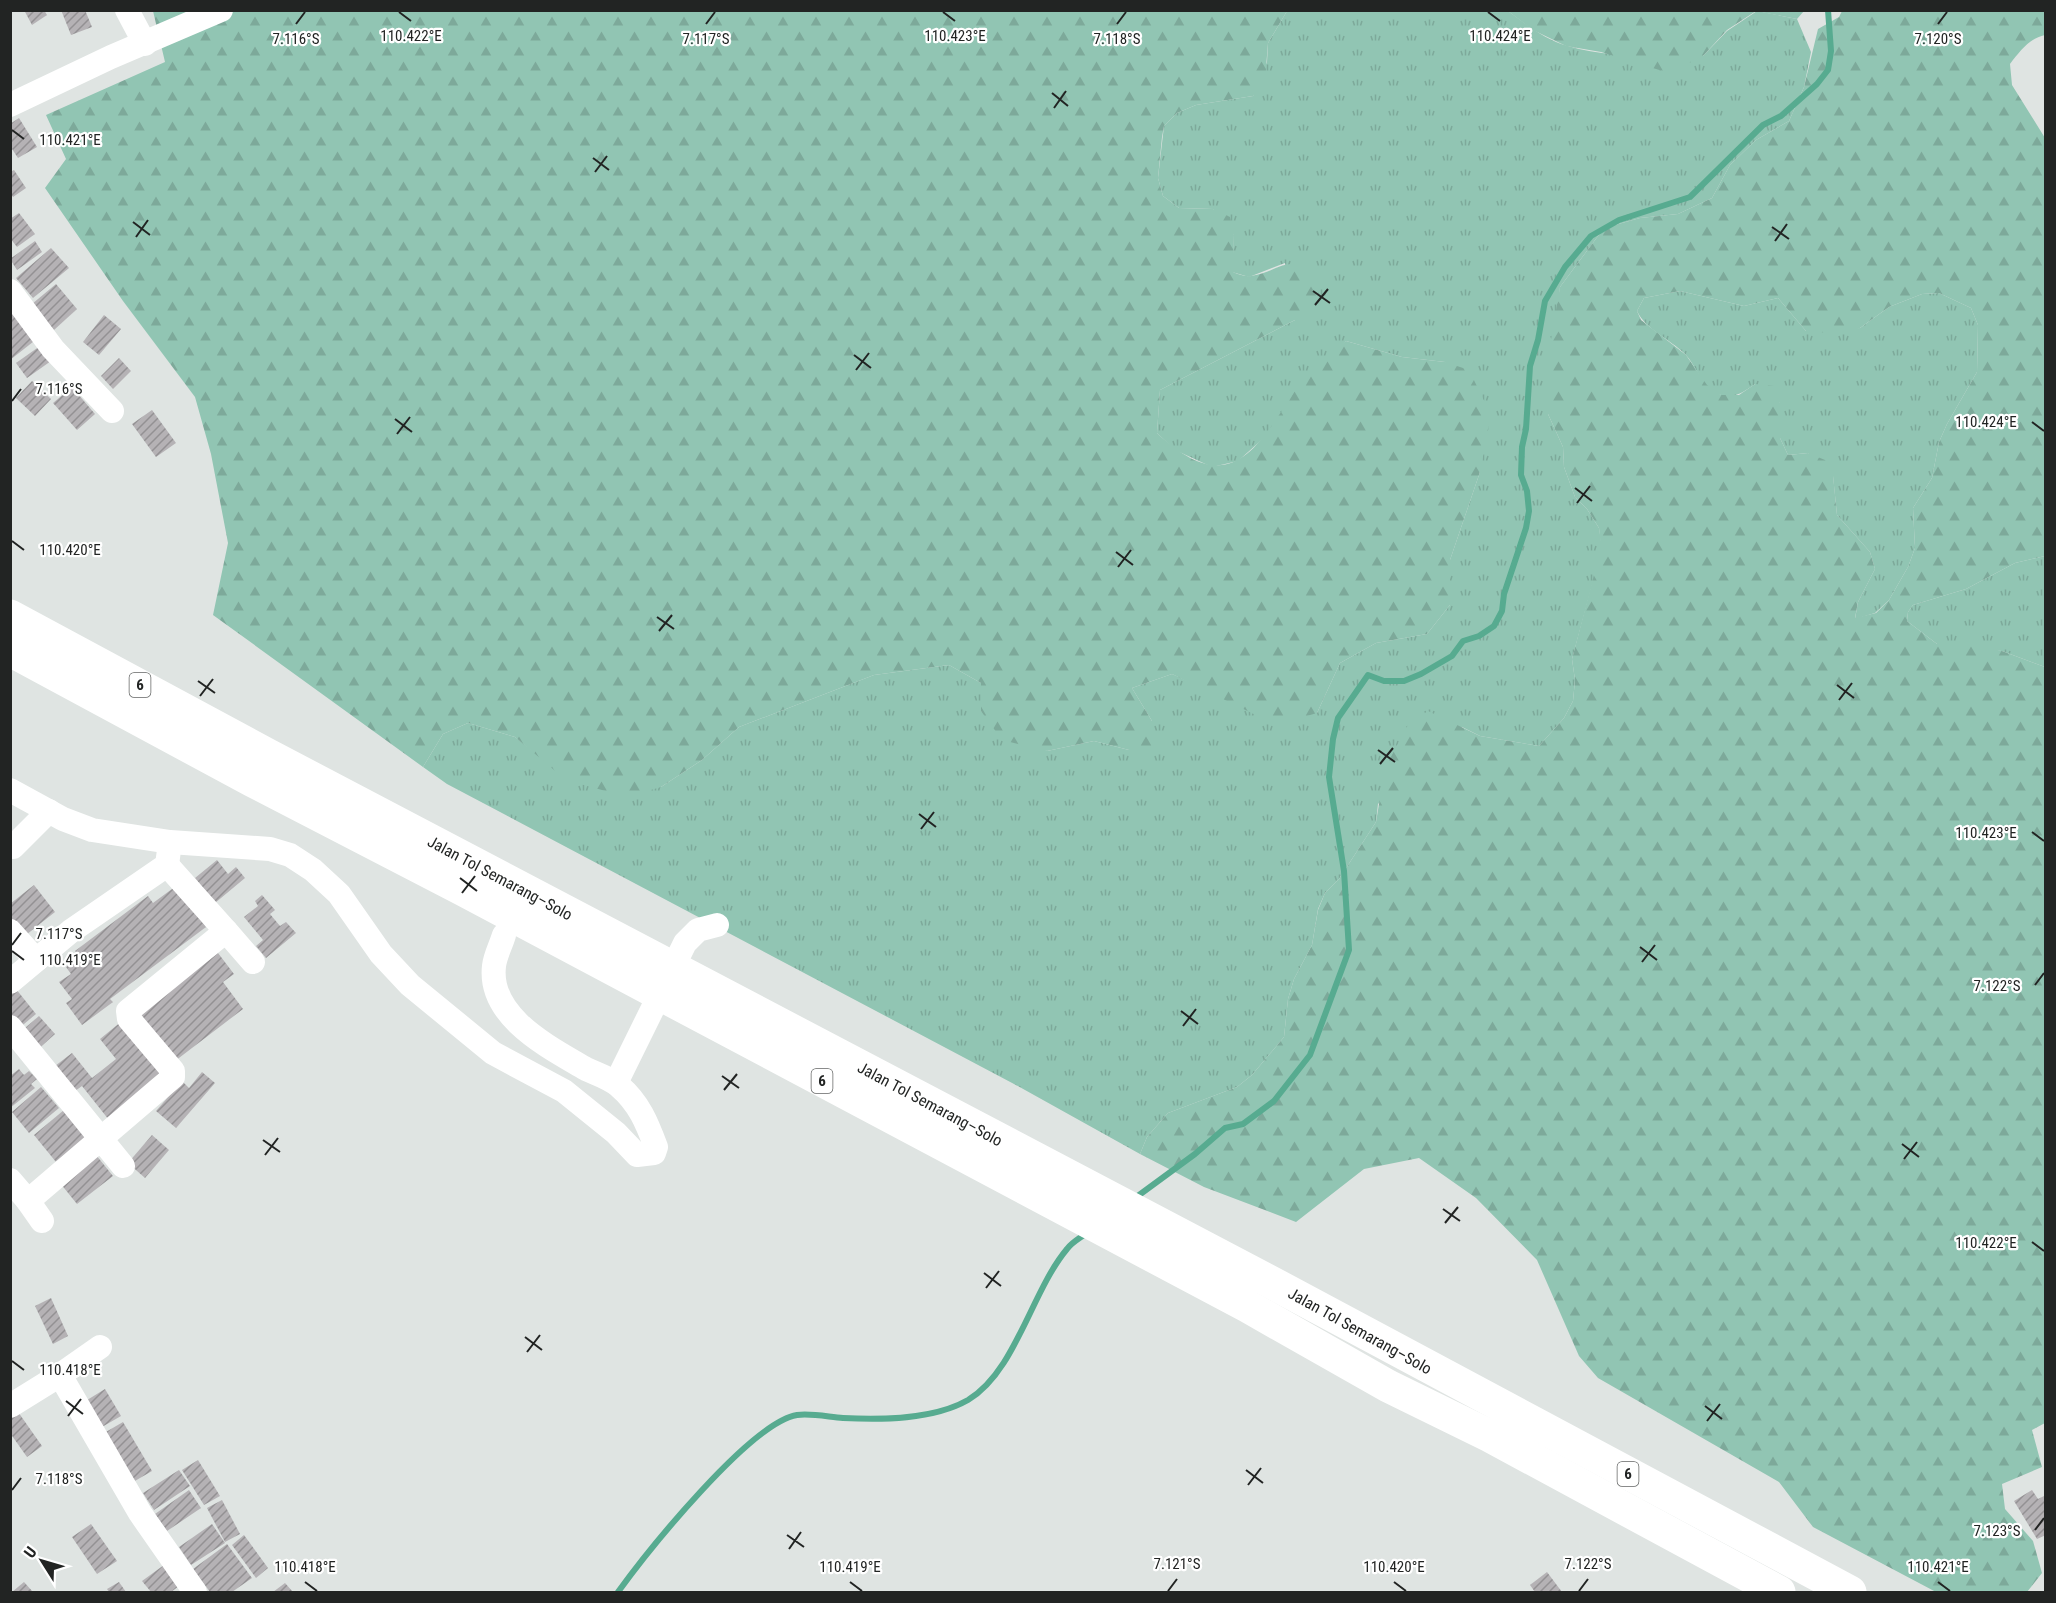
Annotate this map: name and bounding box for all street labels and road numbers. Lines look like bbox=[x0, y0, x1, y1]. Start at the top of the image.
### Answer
road number: 6 bbox=[130, 673, 150, 697]
street label: Jalan Tol Semarang–Solo bbox=[424, 832, 576, 924]
street label: Jalan Tol Semarang–Solo bbox=[854, 1058, 1006, 1150]
road number: 6 bbox=[812, 1069, 832, 1093]
street label: Jalan Tol Semarang–Solo bbox=[1285, 1284, 1435, 1378]
road number: 6 bbox=[1618, 1462, 1638, 1486]

